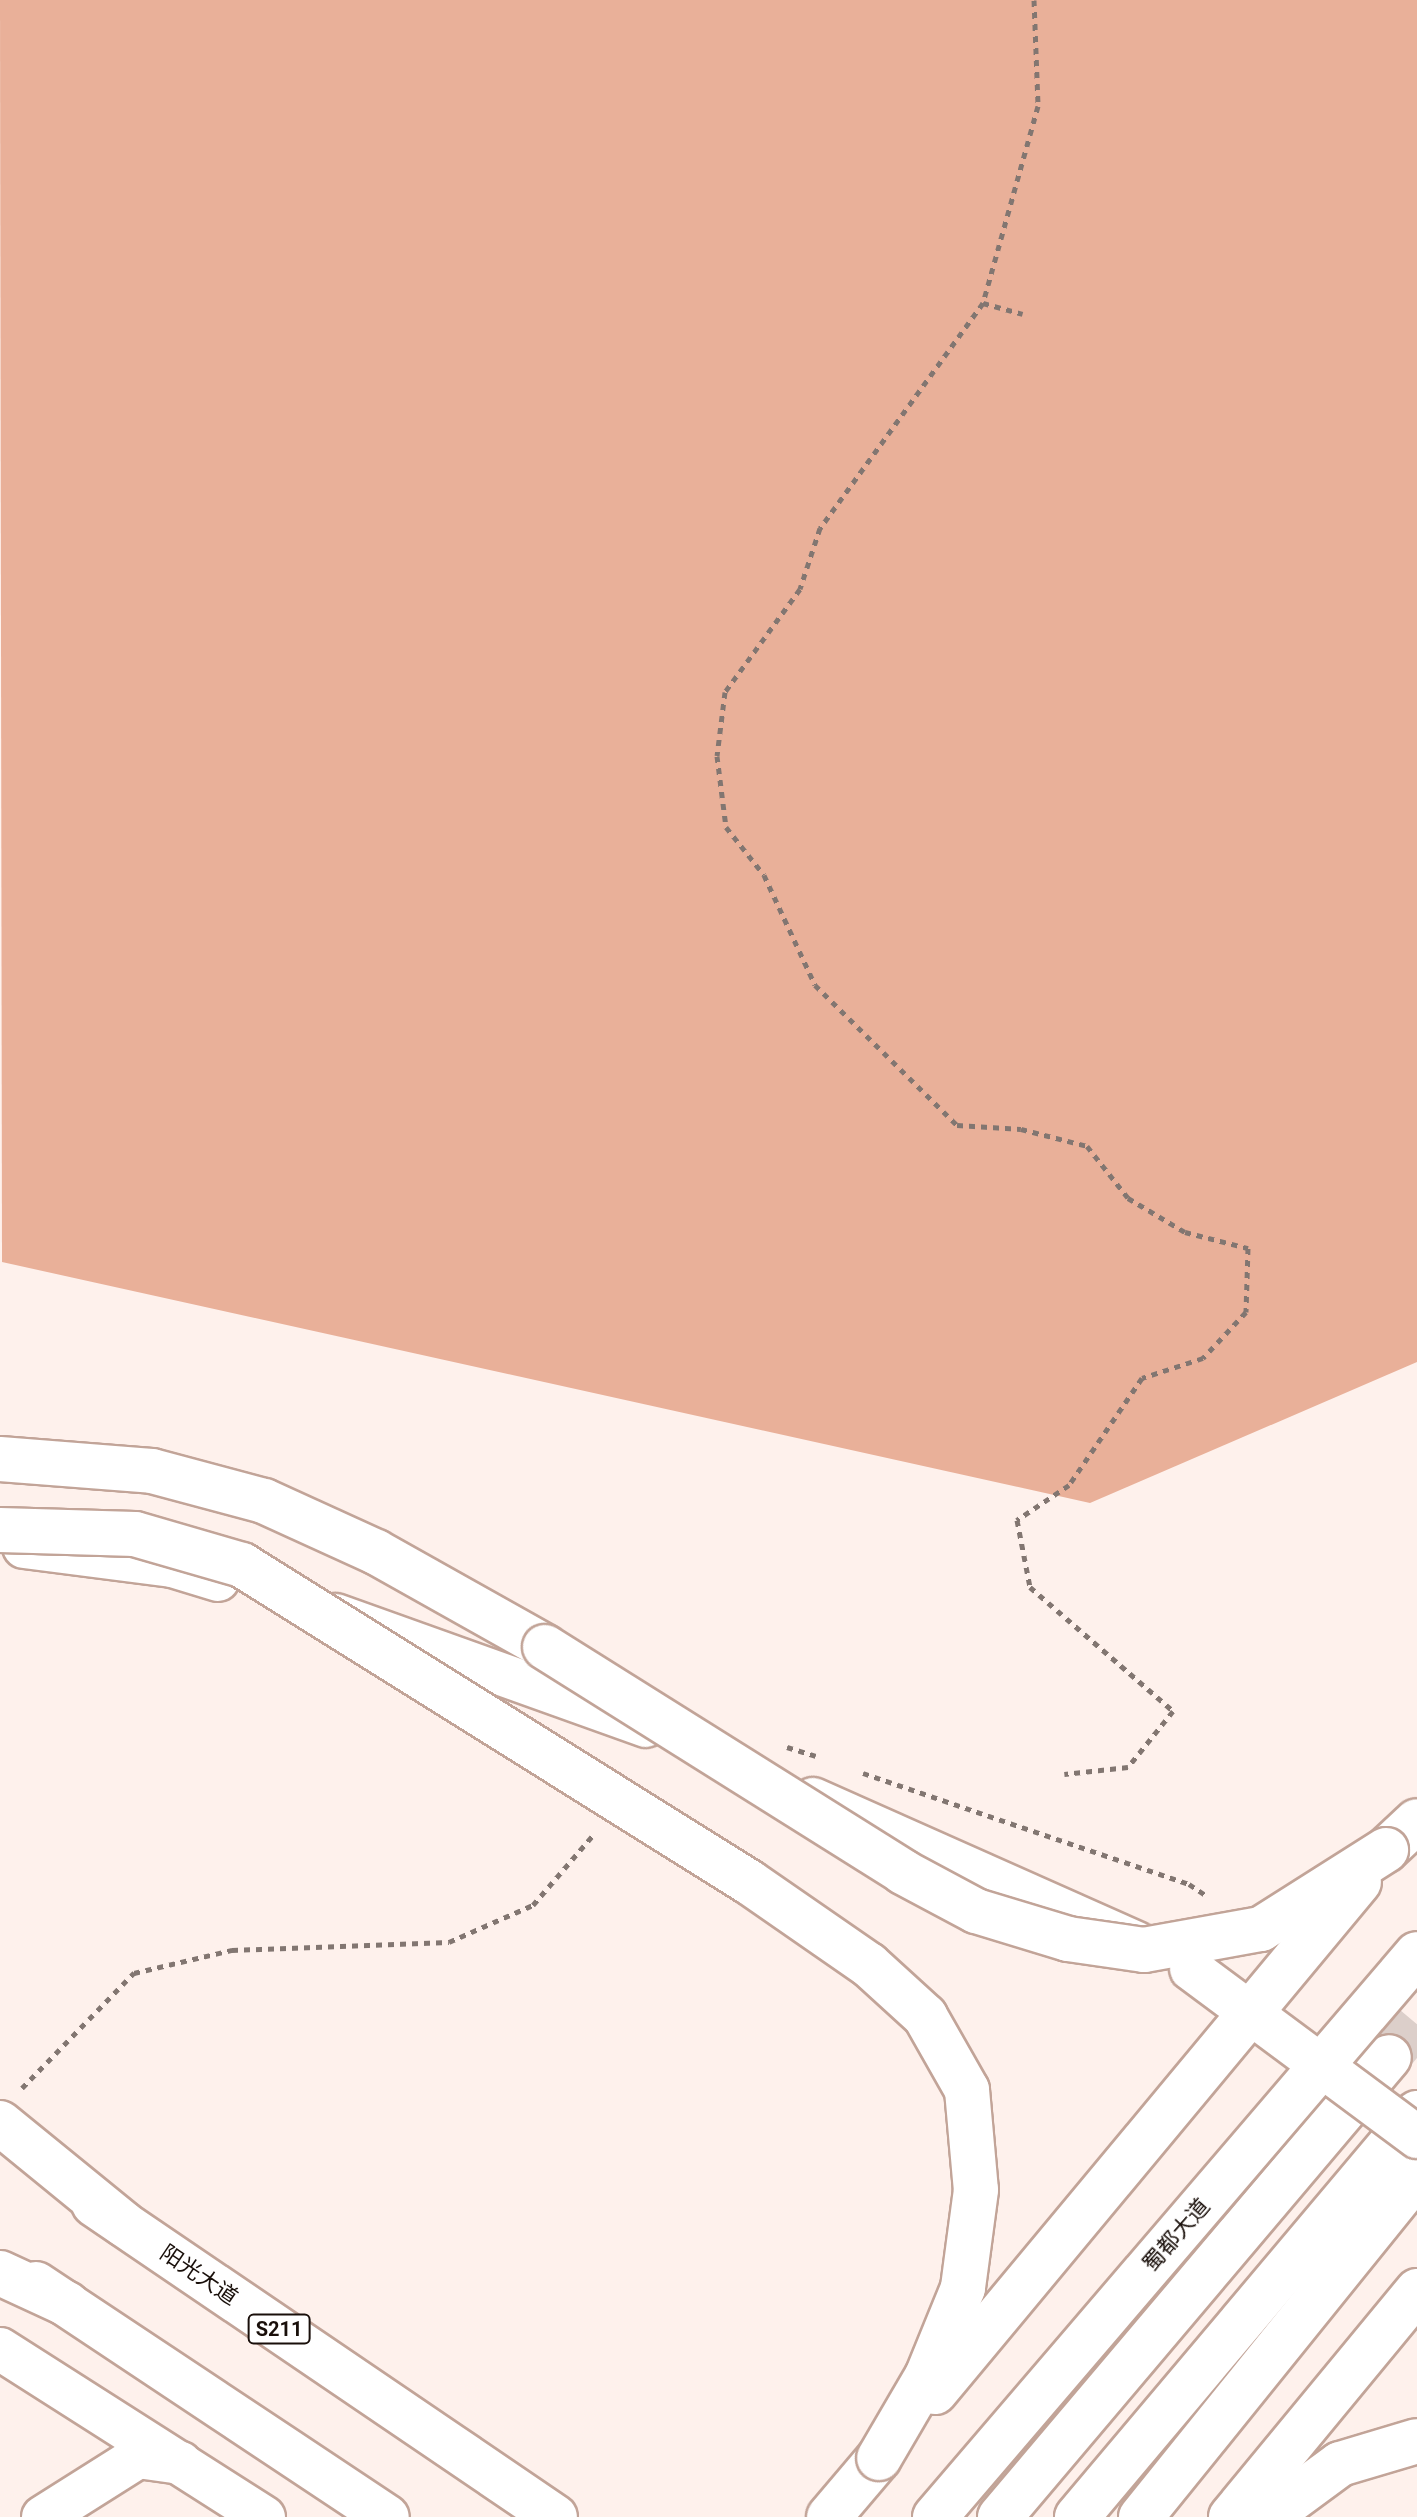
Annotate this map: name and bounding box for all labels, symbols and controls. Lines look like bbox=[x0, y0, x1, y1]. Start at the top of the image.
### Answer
street label: 蜀都大道 bbox=[1137, 2193, 1215, 2277]
street label: 阳光大道 bbox=[155, 2239, 243, 2311]
road number: S211 bbox=[247, 2313, 311, 2345]

